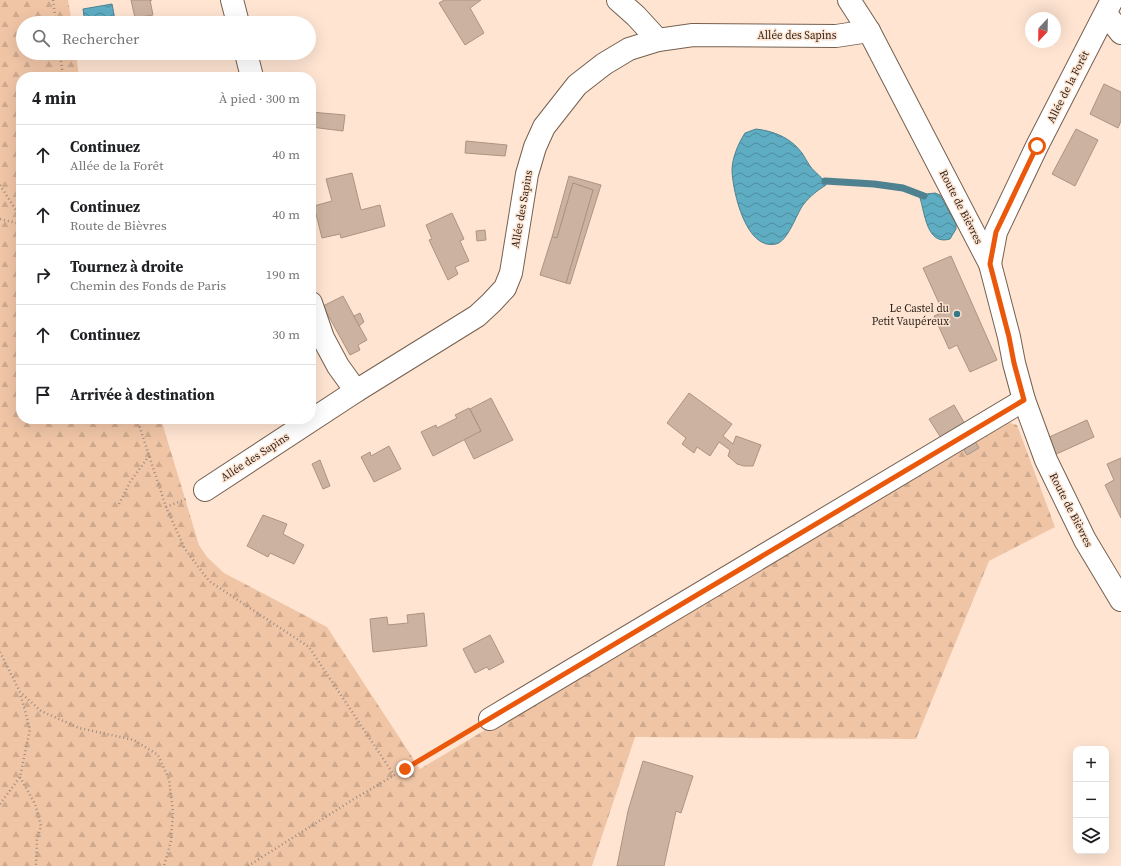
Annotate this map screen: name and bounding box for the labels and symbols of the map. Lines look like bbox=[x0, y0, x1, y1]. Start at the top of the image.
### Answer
north arrow bbox=[1025, 12, 1061, 48]
street label: Allée des Sapins bbox=[758, 28, 837, 43]
street label: Allée de la Forêt bbox=[1043, 48, 1093, 126]
route start bbox=[1028, 137, 1046, 155]
street label: Route de Bièvres bbox=[936, 167, 986, 247]
street label: Allée des Sapins bbox=[508, 169, 536, 249]
place label: Le Castel du Petit Vaupéreux bbox=[872, 301, 950, 329]
marker: Le Castel du Petit Vaupéreux bbox=[952, 309, 962, 319]
street label: Allée des Sapins bbox=[218, 429, 292, 485]
street label: Route de Bièvres bbox=[1046, 470, 1096, 550]
route end bbox=[396, 760, 414, 778]

